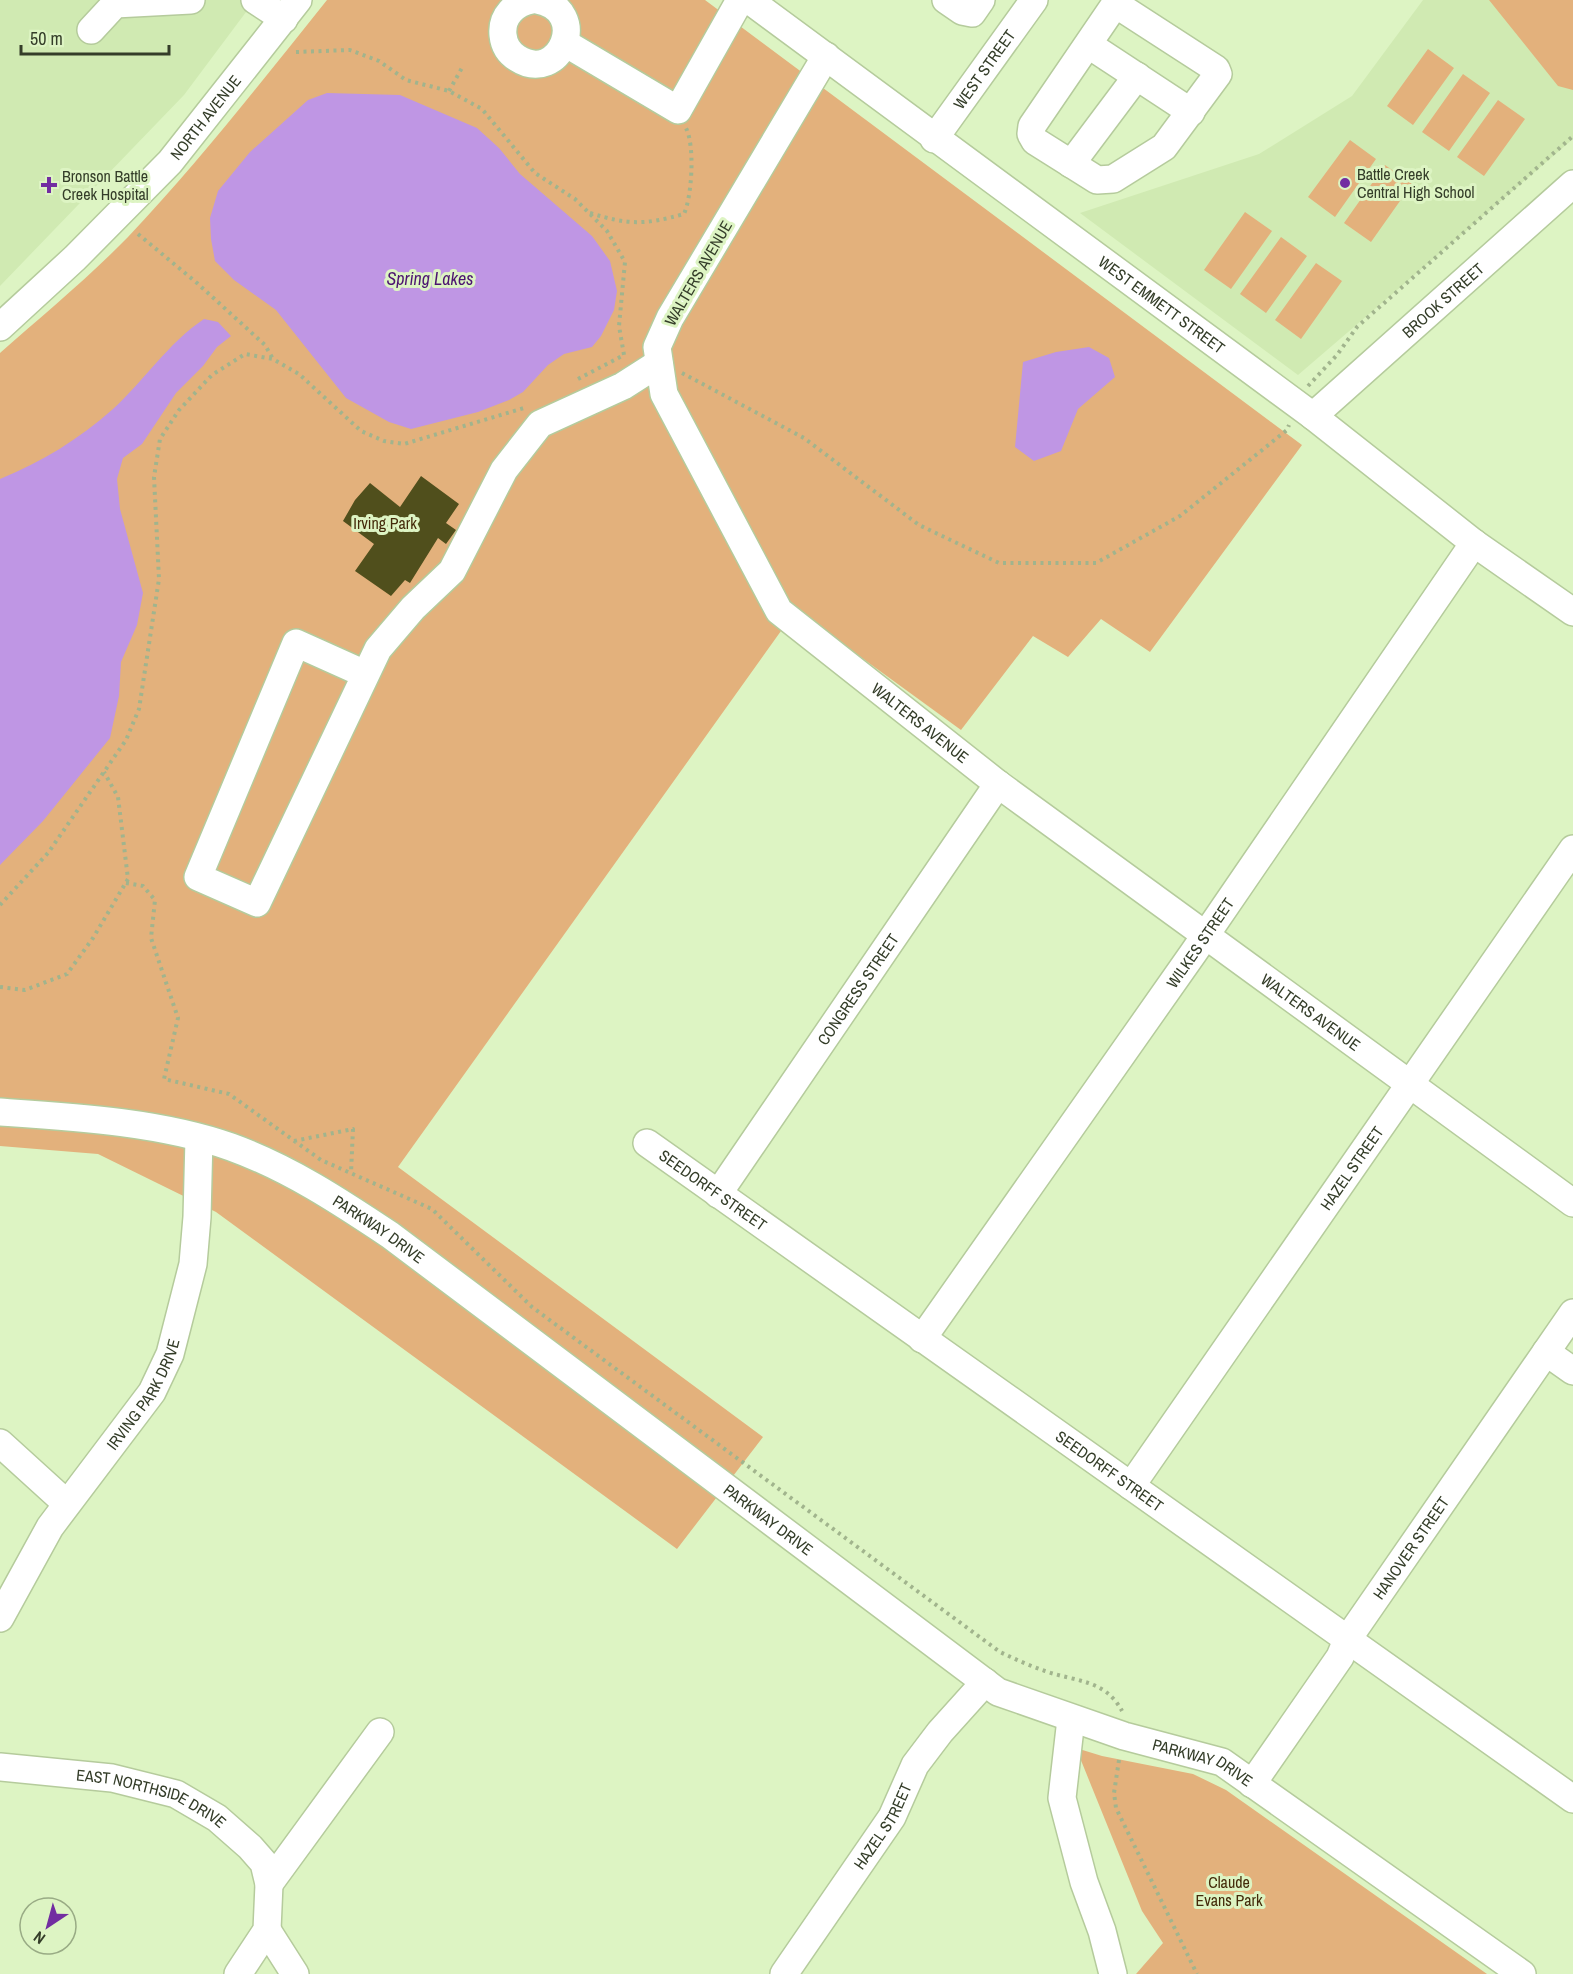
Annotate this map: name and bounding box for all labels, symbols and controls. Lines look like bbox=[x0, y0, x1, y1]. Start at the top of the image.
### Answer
scale bar bbox=[21, 18, 170, 56]
street label: WEST STREET bbox=[948, 25, 1020, 113]
text: 50 m bbox=[30, 26, 63, 51]
street label: NORTH AVENUE bbox=[165, 70, 246, 164]
place label: Battle Creek Central High School bbox=[1357, 163, 1474, 203]
place label: Bronson Battle Creek Hospital bbox=[62, 165, 149, 205]
marker: Bronson Battle Creek Hospital bbox=[40, 176, 58, 194]
marker: Battle Creek Central High School bbox=[1338, 176, 1352, 190]
street label: WALTERS AVENUE bbox=[659, 216, 737, 330]
street label: WEST EMMETT STREET bbox=[1094, 251, 1230, 359]
street label: BROOK STREET bbox=[1397, 258, 1489, 343]
water label: Spring Lakes bbox=[387, 266, 473, 291]
park label: Irving Park bbox=[353, 512, 417, 534]
street label: WALTERS AVENUE bbox=[867, 677, 974, 768]
street label: WILKES STREET bbox=[1161, 893, 1239, 992]
street label: CONGRESS STREET bbox=[812, 929, 904, 1049]
street label: WALTERS AVENUE bbox=[1257, 968, 1365, 1056]
street label: HAZEL STREET bbox=[1315, 1122, 1388, 1214]
street label: SEEDORFF STREET bbox=[655, 1144, 771, 1236]
street label: PARKWAY DRIVE bbox=[329, 1190, 429, 1268]
street label: IRVING PARK DRIVE bbox=[101, 1336, 185, 1454]
street label: SEEDORFF STREET bbox=[1051, 1425, 1168, 1516]
street label: PARKWAY DRIVE bbox=[719, 1479, 818, 1560]
street label: HANOVER STREET bbox=[1367, 1492, 1454, 1604]
street label: PARKWAY DRIVE bbox=[1150, 1733, 1257, 1791]
street label: EAST NORTHSIDE DRIVE bbox=[75, 1764, 231, 1832]
street label: HAZEL STREET bbox=[848, 1780, 917, 1874]
park label: Claude Evans Park bbox=[1195, 1871, 1263, 1911]
north arrow bbox=[18, 1896, 78, 1956]
text: N bbox=[29, 1926, 49, 1950]

